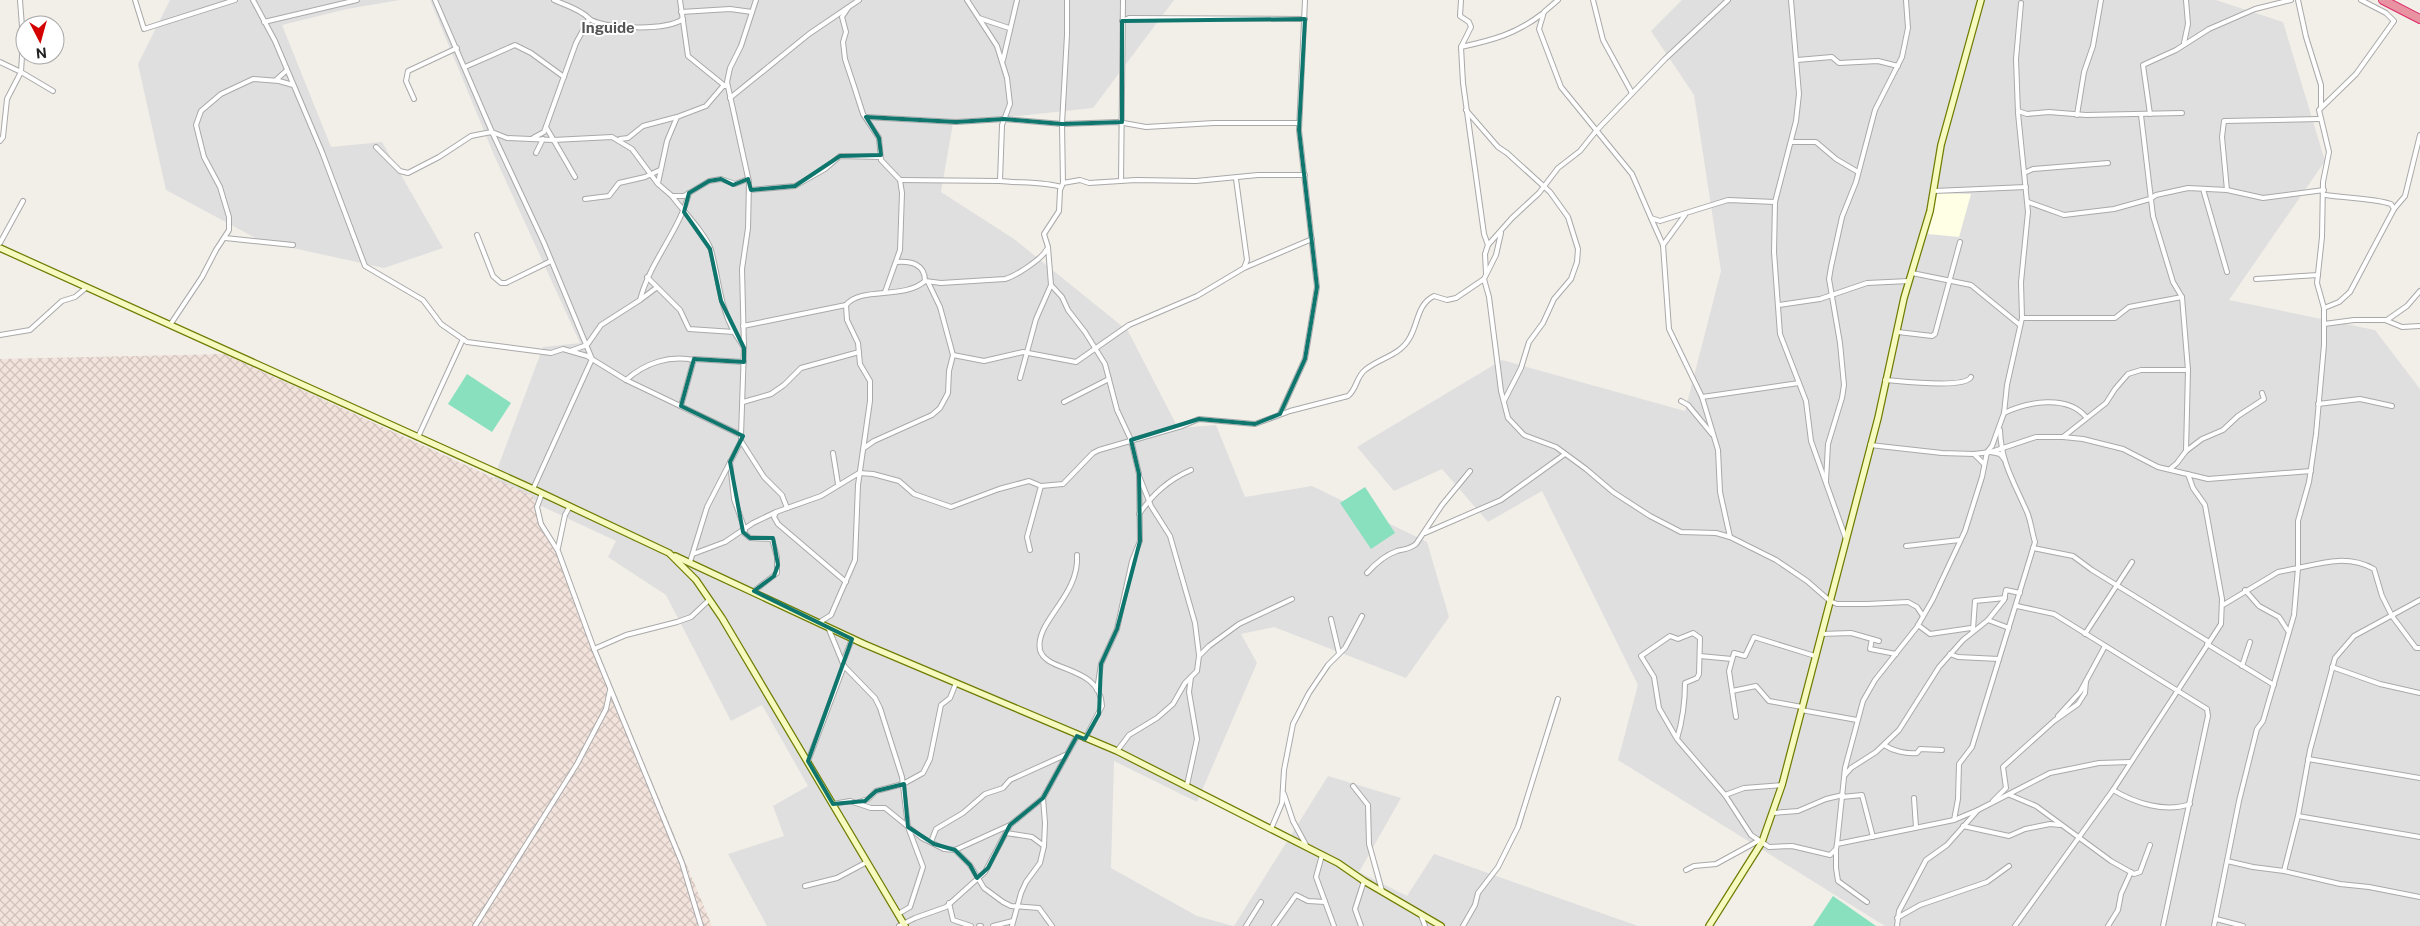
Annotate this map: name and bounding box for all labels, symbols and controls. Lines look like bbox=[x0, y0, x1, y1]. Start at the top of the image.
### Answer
north arrow bbox=[15, 15, 65, 65]
district label: Inguide bbox=[581, 19, 635, 36]
text: N bbox=[35, 44, 48, 61]

